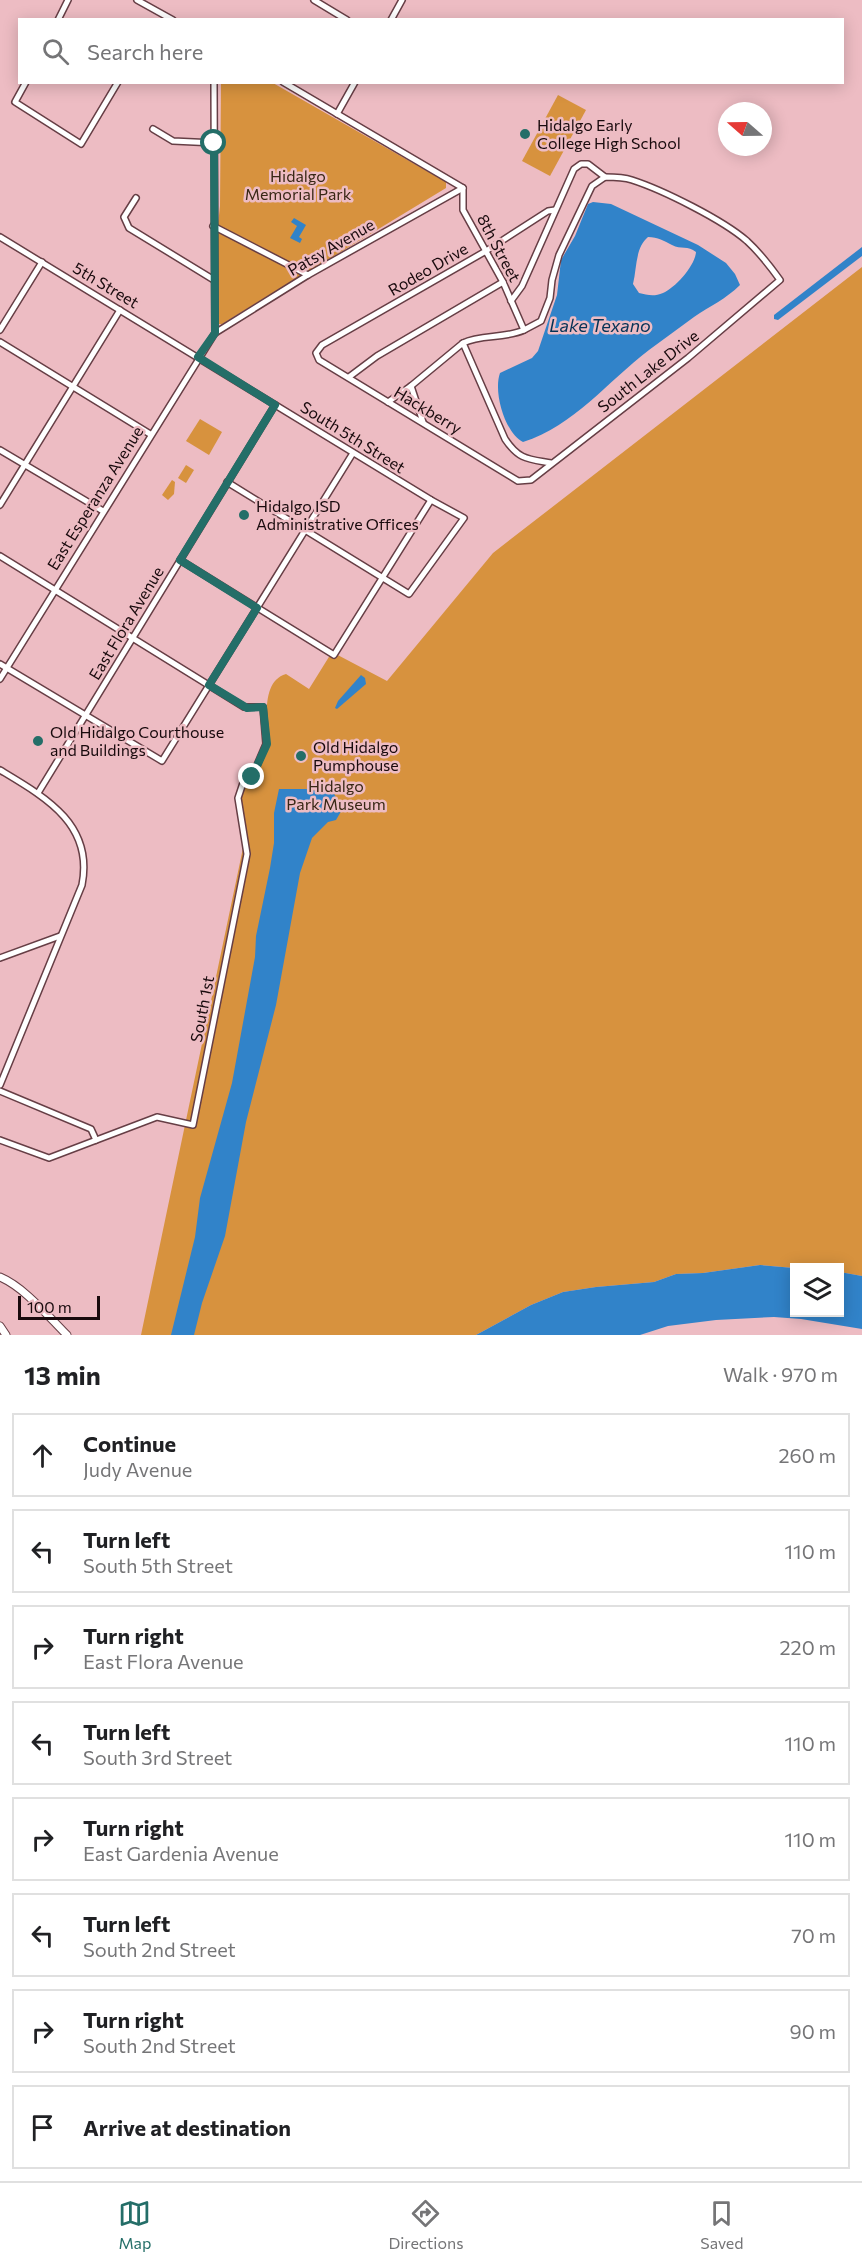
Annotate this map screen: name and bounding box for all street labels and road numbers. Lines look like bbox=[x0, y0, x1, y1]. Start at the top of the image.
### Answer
street label: 8th Street bbox=[474, 211, 525, 285]
street label: Patsy Avenue bbox=[284, 214, 377, 279]
street label: Rodeo Drive bbox=[385, 238, 471, 299]
street label: 5th Street bbox=[70, 258, 143, 312]
street label: South Lake Drive bbox=[594, 325, 702, 416]
street label: Hackberry bbox=[391, 382, 466, 437]
street label: South 5th Street bbox=[297, 397, 409, 477]
street label: East Esperanza Avenue bbox=[43, 422, 147, 573]
street label: East Flora Avenue bbox=[84, 563, 167, 683]
street label: South 1st bbox=[186, 974, 217, 1044]

